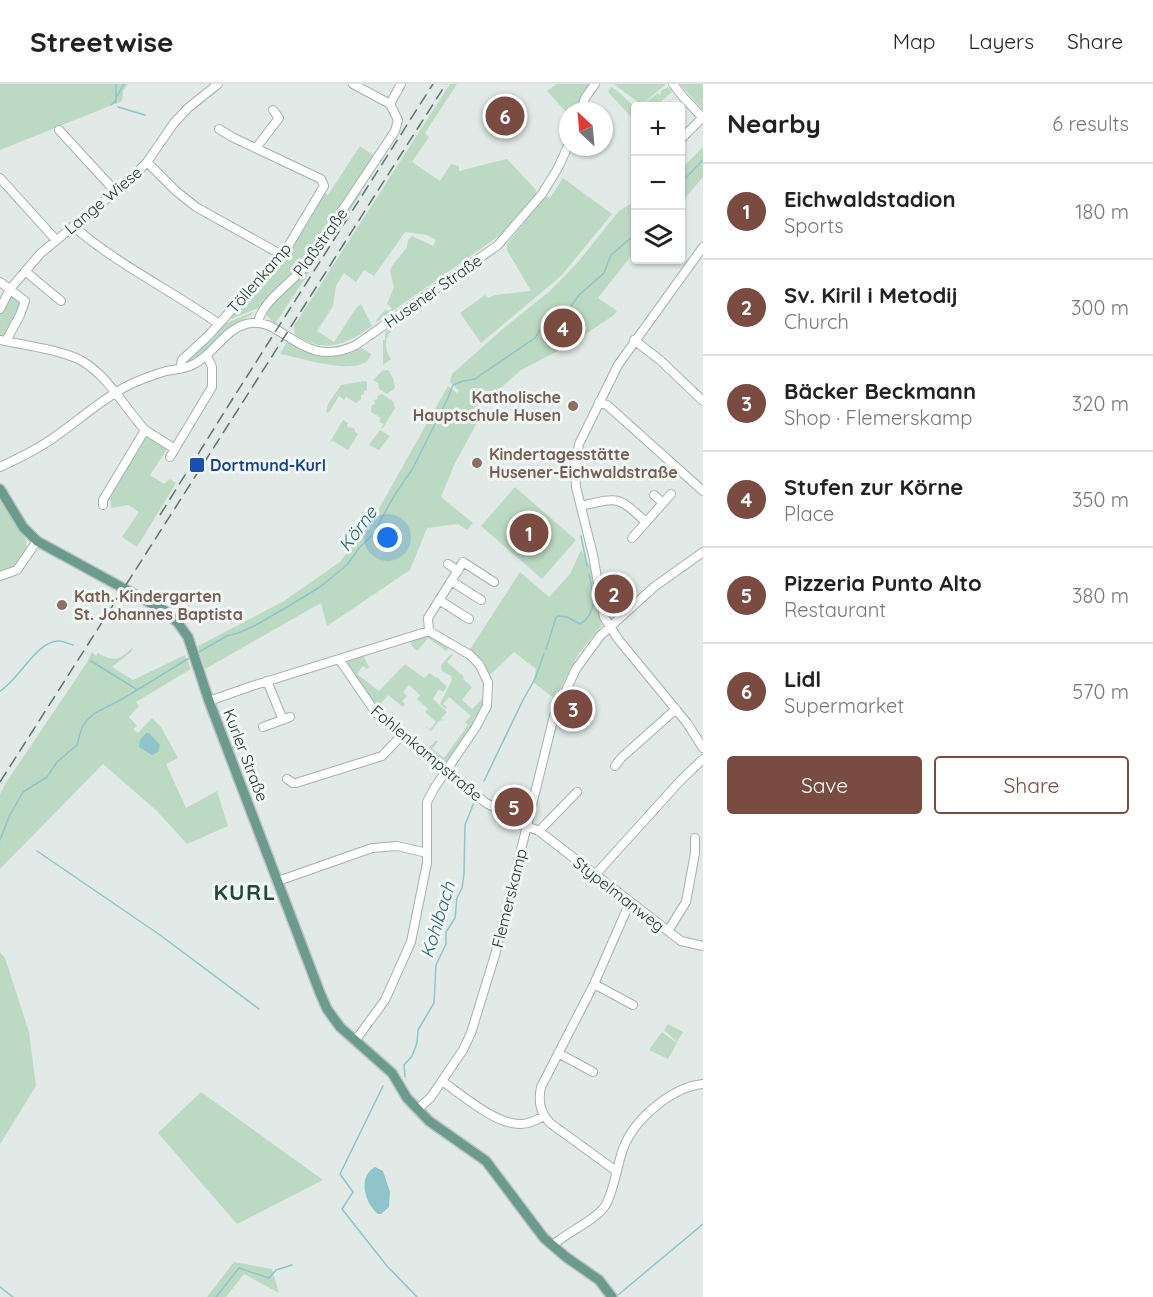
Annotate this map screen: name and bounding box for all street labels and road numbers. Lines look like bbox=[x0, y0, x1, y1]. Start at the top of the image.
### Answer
street label: Lange Wiese bbox=[60, 162, 146, 238]
street label: Plaßstraße bbox=[288, 204, 352, 280]
street label: Töllenkamp bbox=[223, 238, 295, 318]
street label: Husener Straße bbox=[380, 250, 486, 332]
street label: Fohlenkampstraße bbox=[367, 701, 487, 805]
street label: Kurler Straße bbox=[219, 706, 273, 804]
street label: Flemerskamp bbox=[487, 846, 531, 950]
street label: Stypelmanweg bbox=[569, 852, 669, 936]

